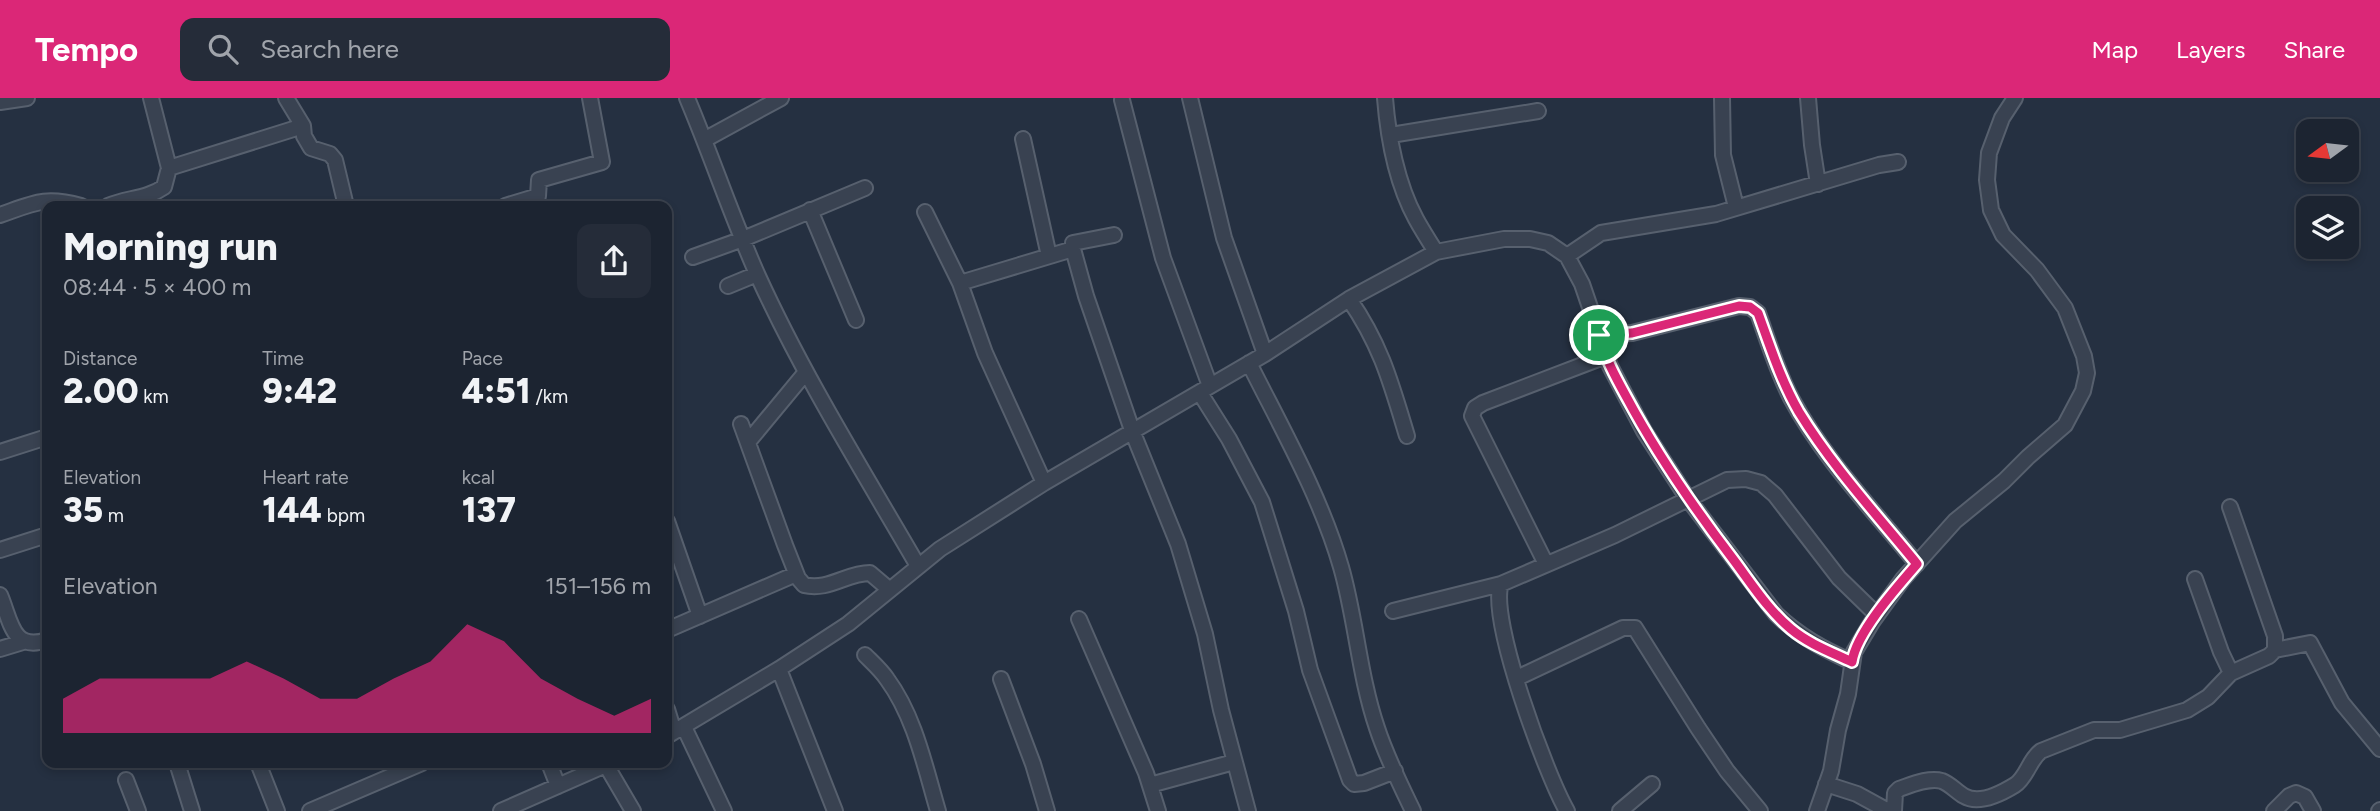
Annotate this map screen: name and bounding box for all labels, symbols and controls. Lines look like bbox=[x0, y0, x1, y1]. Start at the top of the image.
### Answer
search box bbox=[180, 18, 670, 81]
text: Tempo bbox=[35, 30, 138, 69]
icon: search bbox=[204, 30, 242, 68]
text: Search here bbox=[260, 33, 399, 65]
text: Map bbox=[2091, 35, 2138, 64]
text: Layers bbox=[2176, 35, 2245, 64]
text: Share bbox=[2283, 35, 2345, 64]
north arrow bbox=[2296, 119, 2359, 182]
map controls bbox=[2296, 119, 2359, 259]
button: layers bbox=[2296, 196, 2359, 259]
text: Morning run bbox=[63, 224, 278, 270]
button: share bbox=[577, 224, 651, 298]
text: 08:44 · 5 × 400 m bbox=[63, 273, 251, 301]
pin bbox=[1569, 305, 1629, 365]
icon: arrive bbox=[1580, 316, 1618, 354]
text: Distance bbox=[63, 347, 137, 370]
text: Time bbox=[262, 347, 304, 370]
text: Pace bbox=[462, 347, 503, 370]
text: 2.00 bbox=[63, 370, 139, 412]
text: 9:42 bbox=[262, 370, 337, 412]
text: 4:51 bbox=[462, 370, 531, 412]
text: km bbox=[139, 385, 169, 408]
text: /km bbox=[531, 385, 568, 408]
text: Elevation bbox=[63, 466, 141, 489]
text: Heart rate bbox=[262, 466, 349, 489]
text: kcal bbox=[462, 466, 495, 489]
text: 35 bbox=[63, 489, 103, 531]
text: 144 bbox=[262, 489, 322, 531]
text: 137 bbox=[462, 489, 516, 531]
text: m bbox=[103, 504, 124, 527]
text: bpm bbox=[322, 504, 365, 527]
text: Elevation bbox=[63, 572, 158, 600]
text: 151–156 m bbox=[545, 572, 651, 600]

